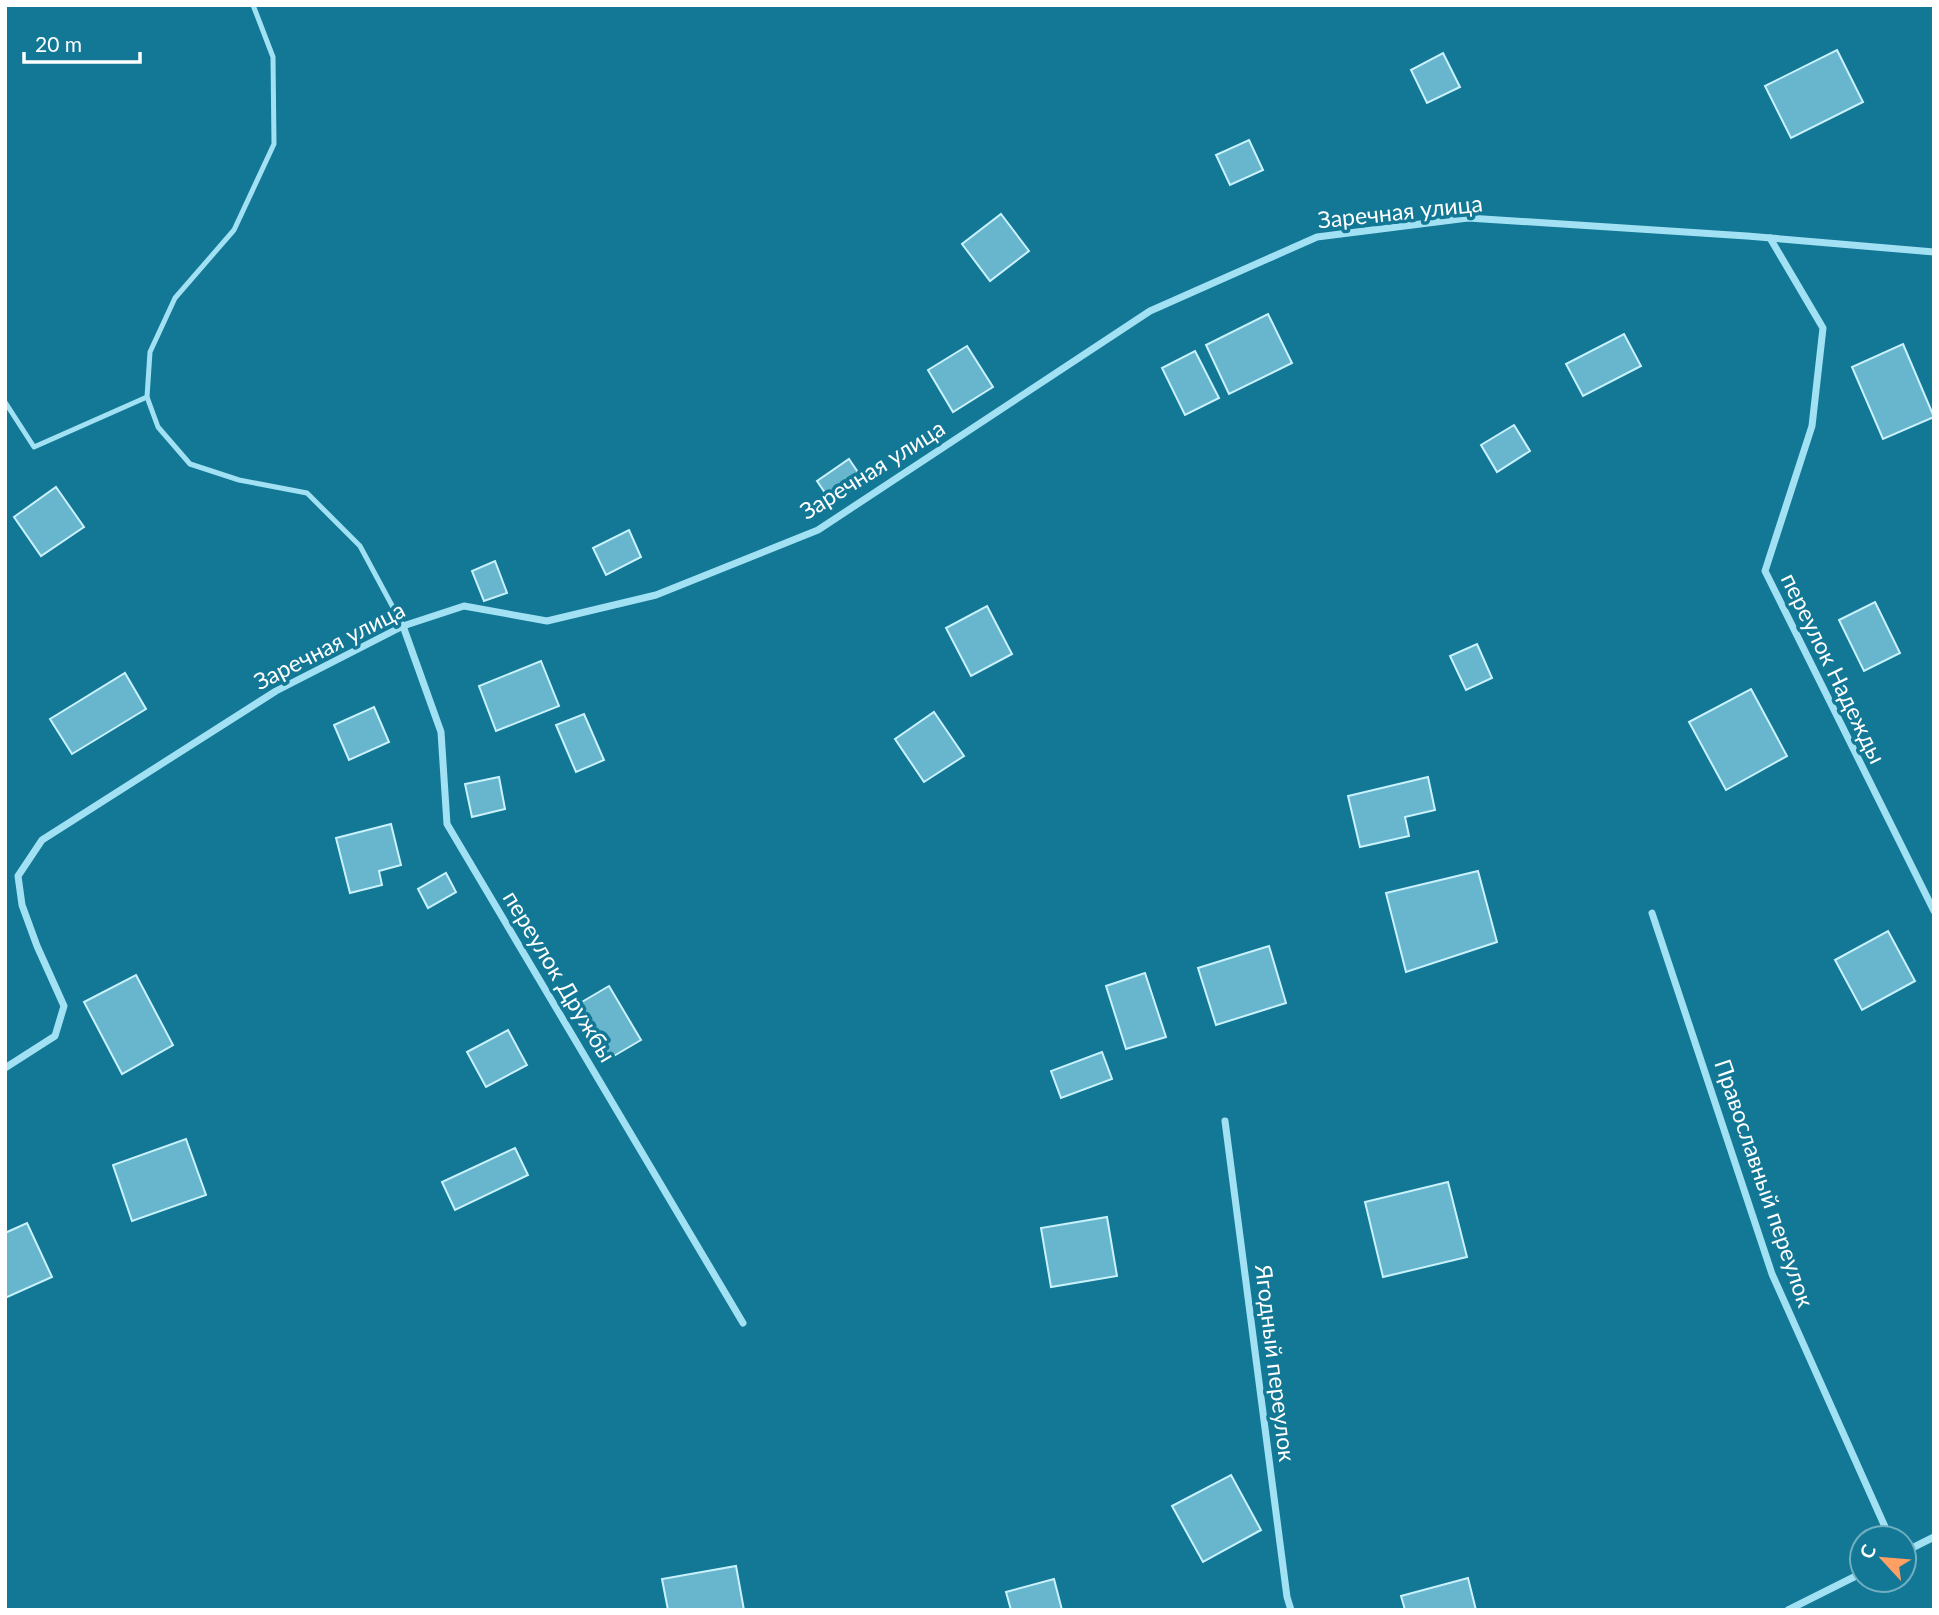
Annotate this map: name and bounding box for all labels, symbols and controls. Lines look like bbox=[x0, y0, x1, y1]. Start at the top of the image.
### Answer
scale bar bbox=[24, 21, 140, 65]
text: 20 m bbox=[35, 31, 82, 56]
street label: Заречная улица bbox=[1316, 188, 1484, 234]
street label: Заречная улица bbox=[794, 413, 950, 525]
street label: переулок Надежды bbox=[1776, 568, 1892, 768]
street label: Заречная улица bbox=[249, 595, 409, 695]
street label: переулок Дружбы bbox=[498, 885, 622, 1067]
street label: Православный переулок bbox=[1709, 1055, 1821, 1311]
street label: Ягодный переулок bbox=[1250, 1262, 1302, 1463]
north arrow bbox=[1848, 1524, 1918, 1594]
text: С bbox=[1854, 1540, 1881, 1562]

